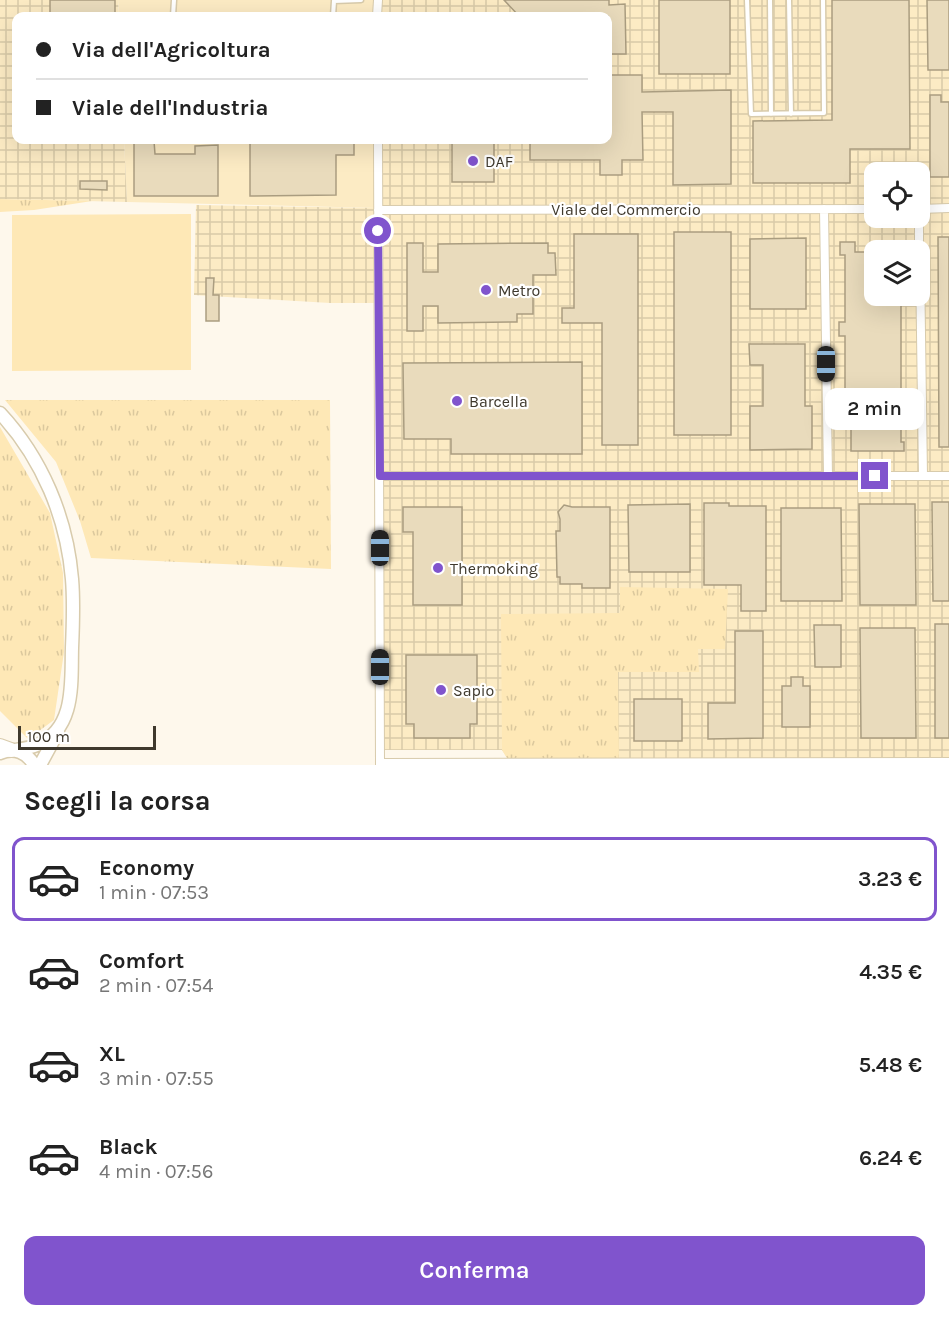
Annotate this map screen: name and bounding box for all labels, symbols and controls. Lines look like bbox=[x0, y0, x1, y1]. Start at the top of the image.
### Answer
text: Via dell'Agricoltura bbox=[72, 37, 271, 63]
text: Viale dell'Industria bbox=[72, 95, 269, 121]
place label: DAF bbox=[485, 152, 513, 171]
marker: DAF bbox=[466, 154, 480, 168]
map controls bbox=[864, 162, 930, 306]
button: locate bbox=[864, 162, 930, 228]
street label: Viale del Commercio bbox=[551, 200, 701, 219]
route start bbox=[364, 217, 391, 244]
button: layers bbox=[864, 240, 930, 306]
place label: Metro bbox=[498, 281, 540, 300]
marker: Metro bbox=[479, 283, 493, 297]
car bbox=[817, 346, 835, 382]
callout: 2 min bbox=[826, 389, 924, 431]
place label: Barcella bbox=[469, 392, 528, 411]
marker: Barcella bbox=[450, 394, 464, 408]
text: 2 min bbox=[847, 397, 902, 420]
route end bbox=[861, 462, 888, 489]
car bbox=[371, 530, 389, 566]
place label: Thermoking bbox=[450, 559, 538, 578]
marker: Thermoking bbox=[431, 561, 445, 575]
car bbox=[371, 649, 389, 685]
place label: Sapio bbox=[453, 681, 494, 700]
marker: Sapio bbox=[434, 683, 448, 697]
scale bar bbox=[18, 723, 156, 750]
text: 100 m bbox=[27, 727, 70, 746]
text: Scegli la corsa bbox=[24, 785, 211, 817]
icon: car bbox=[27, 852, 81, 906]
text: Economy bbox=[99, 855, 194, 881]
text: 3.23 € bbox=[858, 866, 922, 892]
text: 1 min · 07:53 bbox=[99, 881, 209, 904]
icon: car bbox=[27, 945, 81, 999]
text: Comfort bbox=[99, 948, 184, 974]
text: 4.35 € bbox=[859, 959, 922, 985]
text: 2 min · 07:54 bbox=[99, 974, 213, 997]
icon: car bbox=[27, 1038, 81, 1092]
text: XL bbox=[99, 1041, 125, 1067]
text: 5.48 € bbox=[859, 1052, 922, 1078]
text: 3 min · 07:55 bbox=[99, 1067, 214, 1090]
icon: car bbox=[27, 1131, 81, 1185]
text: Black bbox=[99, 1134, 158, 1160]
text: 6.24 € bbox=[859, 1145, 922, 1171]
text: 4 min · 07:56 bbox=[99, 1160, 213, 1183]
button: Conferma bbox=[24, 1236, 925, 1305]

